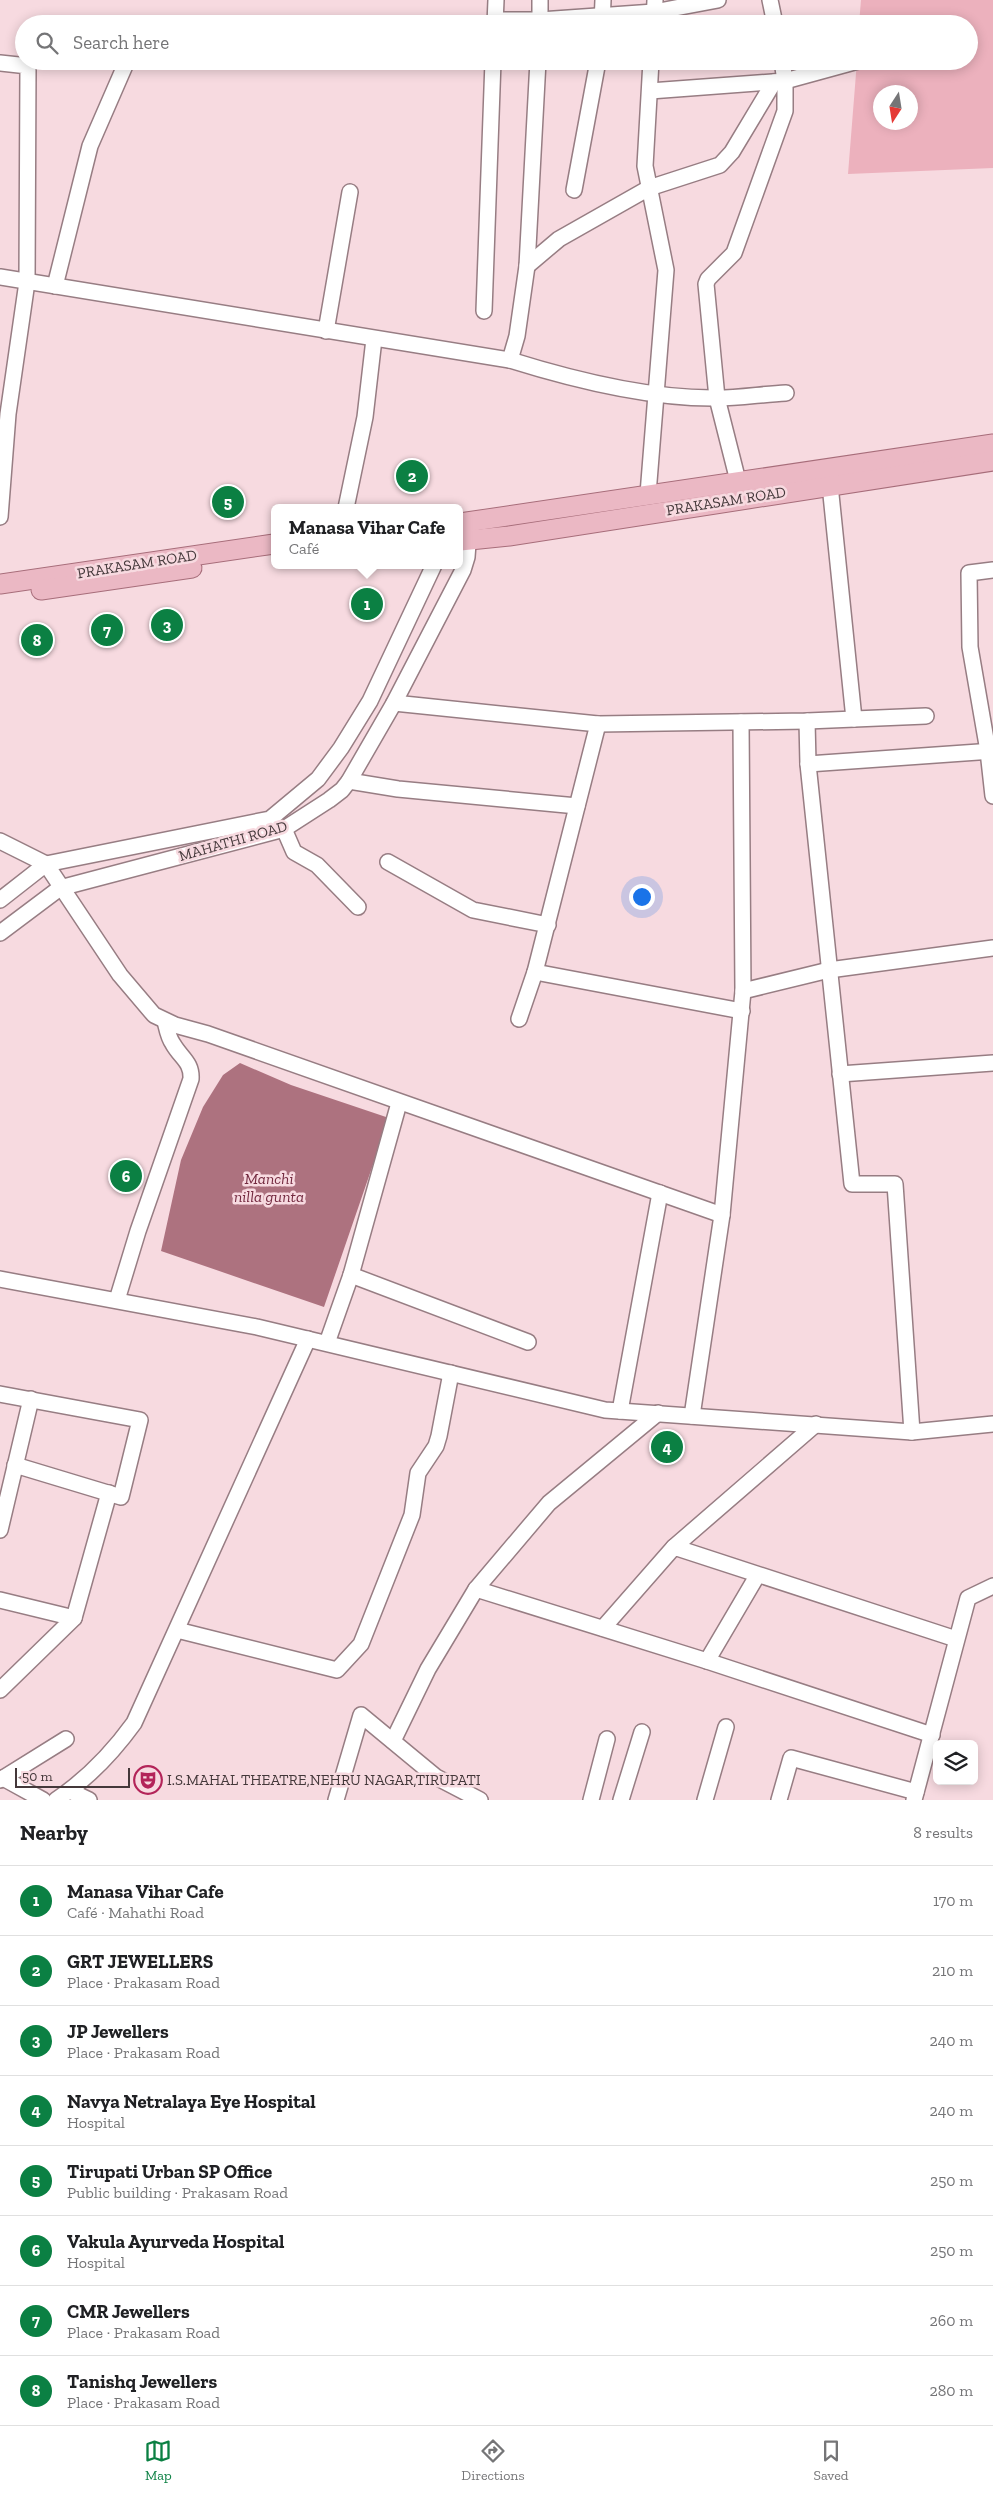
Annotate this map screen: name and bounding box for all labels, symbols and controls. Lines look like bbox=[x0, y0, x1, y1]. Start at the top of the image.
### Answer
search box bbox=[15, 15, 978, 70]
icon: search bbox=[33, 29, 61, 57]
text: Search here bbox=[73, 31, 169, 54]
north arrow bbox=[873, 85, 918, 130]
pin: 2 bbox=[396, 457, 428, 495]
pin: 5 bbox=[212, 483, 244, 521]
street label: PRAKASAM ROAD bbox=[665, 483, 787, 519]
popup bbox=[271, 504, 463, 569]
text: Manasa Vihar Cafe bbox=[289, 516, 445, 539]
text: Café bbox=[289, 539, 319, 558]
street label: PRAKASAM ROAD bbox=[76, 546, 198, 582]
pin: 1 bbox=[351, 585, 383, 623]
pin: 3 bbox=[151, 606, 183, 644]
pin: 7 bbox=[91, 611, 123, 649]
pin: 8 bbox=[21, 621, 53, 659]
street label: MAHATHI ROAD bbox=[177, 817, 289, 865]
your location bbox=[629, 884, 655, 910]
pin: 6 bbox=[110, 1157, 142, 1195]
water label: Manchi nilla gunta bbox=[234, 1169, 304, 1206]
pin: 4 bbox=[651, 1428, 683, 1466]
map controls bbox=[933, 1740, 978, 1785]
button: layers bbox=[933, 1740, 978, 1785]
scale bar bbox=[15, 1765, 130, 1788]
theatre icon: I.S.MAHAL THEATRE,NEHRU NAGAR,TIRUPATI bbox=[133, 1765, 163, 1795]
text: 50 m bbox=[22, 1768, 53, 1785]
place label: I.S.MAHAL THEATRE,NEHRU NAGAR,TIRUPATI bbox=[167, 1771, 481, 1789]
text: Nearby bbox=[20, 1820, 88, 1845]
text: 8 results bbox=[913, 1823, 973, 1842]
text: Manasa Vihar Cafe bbox=[67, 1880, 224, 1903]
text: 1 bbox=[33, 1891, 39, 1910]
text: 170 m bbox=[933, 1891, 973, 1910]
text: Café · Mahathi Road bbox=[67, 1903, 204, 1922]
text: GRT JEWELLERS bbox=[67, 1950, 213, 1973]
text: 2 bbox=[32, 1961, 40, 1980]
text: 210 m bbox=[932, 1961, 973, 1980]
text: Place · Prakasam Road bbox=[67, 1973, 220, 1992]
text: JP Jewellers bbox=[67, 2020, 169, 2043]
text: 3 bbox=[32, 2031, 40, 2050]
text: 240 m bbox=[929, 2031, 973, 2050]
text: Place · Prakasam Road bbox=[67, 2043, 220, 2062]
text: Navya Netralaya Eye Hospital bbox=[67, 2090, 316, 2113]
text: 4 bbox=[31, 2101, 41, 2120]
text: 240 m bbox=[929, 2101, 973, 2120]
text: Hospital bbox=[67, 2113, 125, 2132]
text: Tirupati Urban SP Office bbox=[67, 2160, 272, 2183]
text: 5 bbox=[32, 2171, 40, 2190]
text: 250 m bbox=[930, 2171, 973, 2190]
text: Public building · Prakasam Road bbox=[67, 2183, 288, 2202]
text: Vakula Ayurveda Hospital bbox=[67, 2230, 284, 2253]
text: 6 bbox=[32, 2241, 40, 2260]
text: 250 m bbox=[930, 2241, 973, 2260]
text: Hospital bbox=[67, 2253, 125, 2272]
text: CMR Jewellers bbox=[67, 2300, 190, 2323]
text: 7 bbox=[32, 2311, 40, 2330]
text: 260 m bbox=[930, 2311, 973, 2330]
text: Place · Prakasam Road bbox=[67, 2323, 220, 2342]
text: Tanishq Jewellers bbox=[67, 2370, 217, 2393]
text: 8 bbox=[32, 2381, 40, 2400]
text: 280 m bbox=[929, 2381, 973, 2400]
text: Place · Prakasam Road bbox=[67, 2393, 220, 2412]
tab: Map bbox=[144, 2437, 172, 2484]
tab: Directions bbox=[461, 2437, 525, 2484]
tab: Saved bbox=[813, 2437, 849, 2484]

